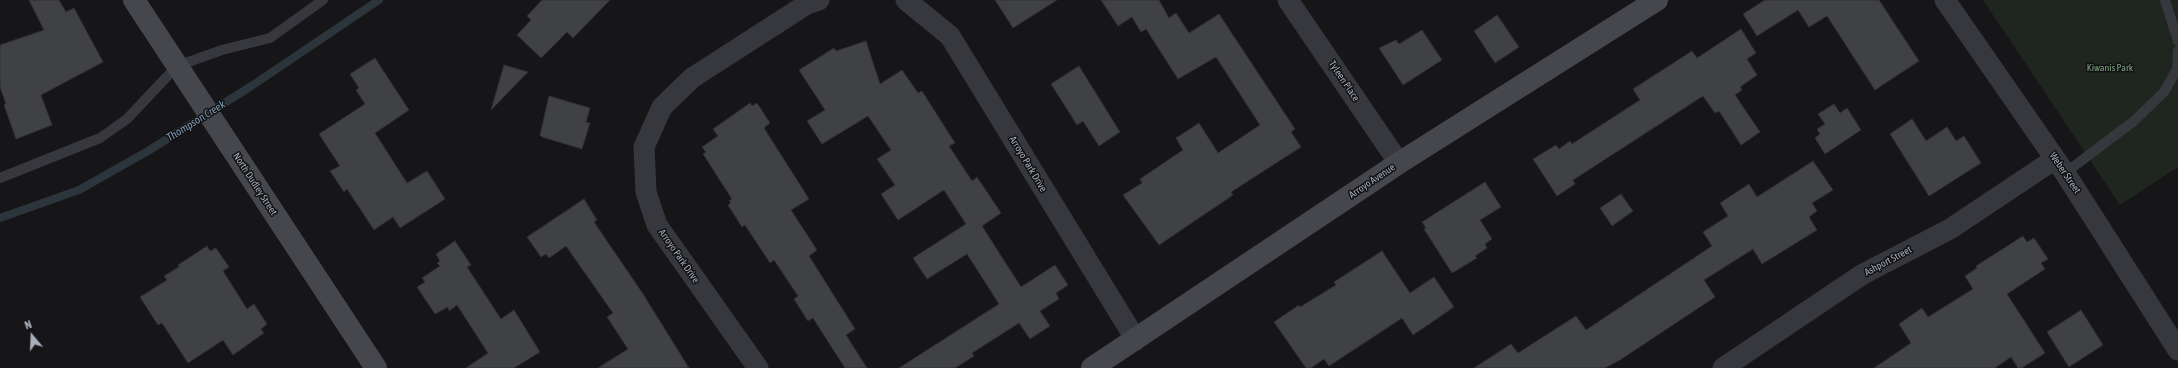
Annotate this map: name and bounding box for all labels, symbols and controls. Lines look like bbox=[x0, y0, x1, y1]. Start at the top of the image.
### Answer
street label: Tyleen Place bbox=[1326, 58, 1362, 104]
park label: Kiwanis Park bbox=[2087, 62, 2133, 74]
water label: Thompson Creek bbox=[164, 98, 228, 144]
street label: Arroyo Park Drive bbox=[1007, 134, 1049, 194]
street label: North Dudley Street bbox=[230, 150, 280, 218]
street label: Weber Street bbox=[2047, 150, 2083, 196]
street label: Arroyo Avenue bbox=[1347, 161, 1397, 201]
street label: Arroyo Park Drive bbox=[656, 227, 702, 285]
street label: Ashport Street bbox=[1862, 244, 1914, 278]
north arrow bbox=[12, 316, 52, 356]
text: N bbox=[23, 318, 33, 331]

